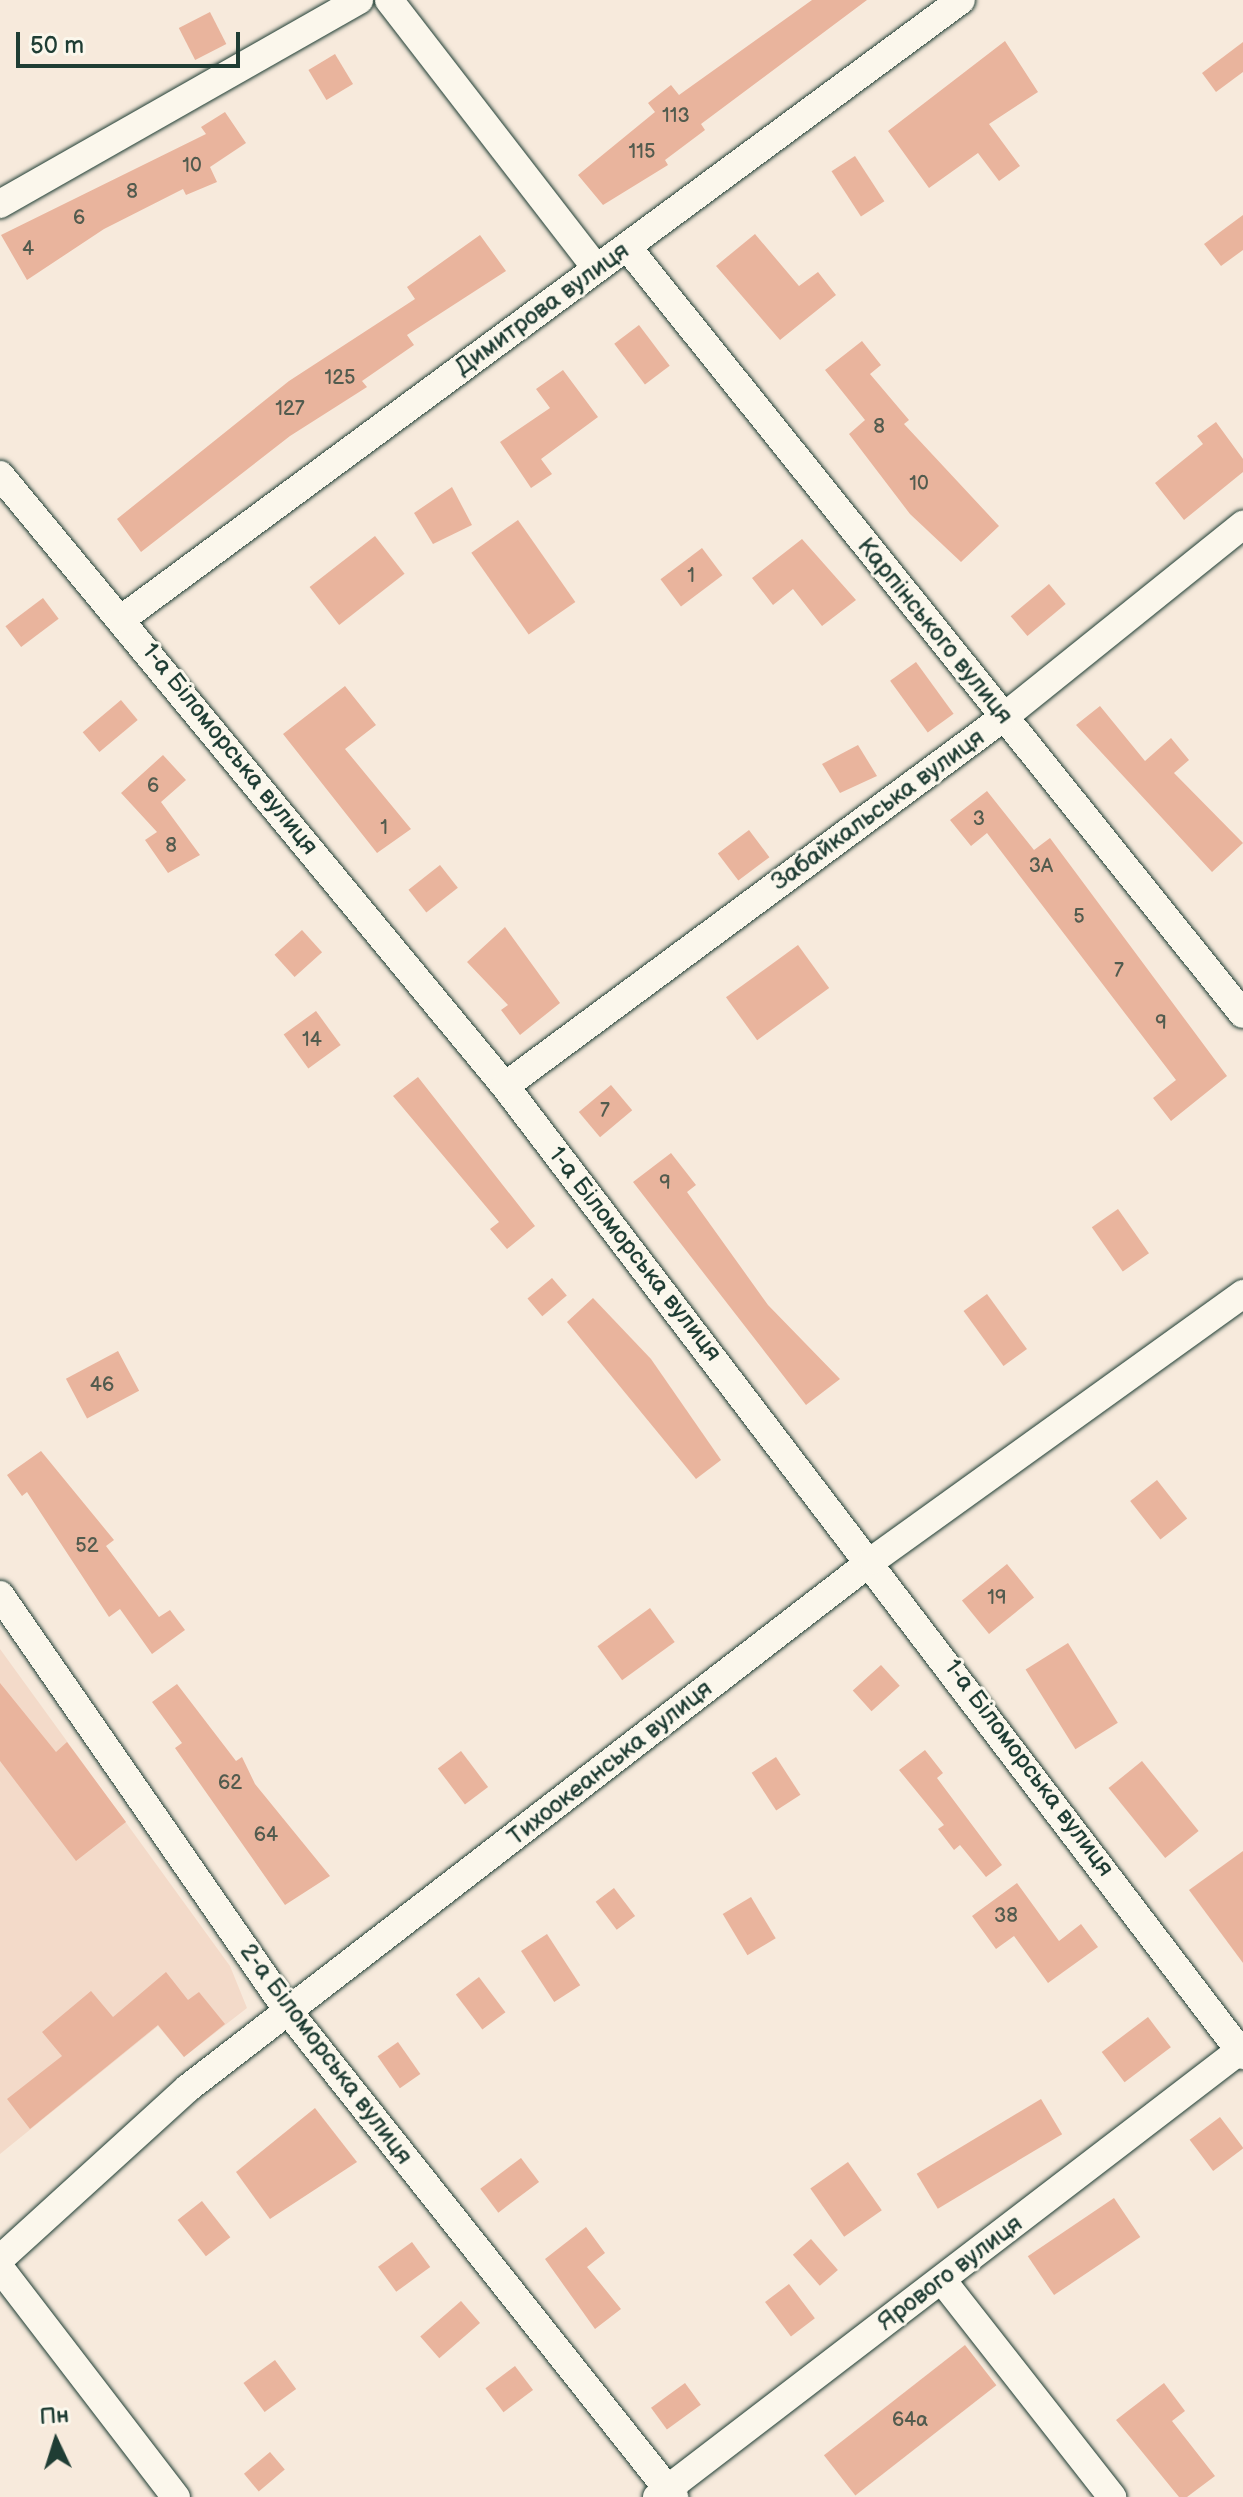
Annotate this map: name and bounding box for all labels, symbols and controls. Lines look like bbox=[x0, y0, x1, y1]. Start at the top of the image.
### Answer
scale bar bbox=[20, 16, 244, 66]
text: 50 m bbox=[30, 31, 84, 60]
house number: 113 bbox=[662, 104, 690, 128]
house number: 115 bbox=[629, 140, 655, 164]
house number: 10 bbox=[182, 154, 202, 178]
house number: 8 bbox=[126, 180, 138, 204]
house number: 6 bbox=[73, 206, 85, 230]
street label: Димитрова вулиця bbox=[449, 236, 635, 382]
house number: 4 bbox=[22, 237, 34, 261]
house number: 125 bbox=[325, 366, 355, 390]
house number: 127 bbox=[275, 397, 305, 421]
house number: 8 bbox=[873, 415, 885, 439]
house number: 10 bbox=[909, 472, 929, 496]
street label: Карпінського вулиця bbox=[851, 532, 1019, 730]
house number: 1 bbox=[687, 564, 695, 588]
street label: 1-а Біломорська вулиця bbox=[136, 637, 324, 861]
street label: Забайкальська вулиця bbox=[766, 723, 990, 897]
house number: 6 bbox=[147, 774, 159, 798]
house number: 3 bbox=[973, 807, 985, 831]
house number: 1 bbox=[380, 816, 388, 840]
house number: 8 bbox=[165, 834, 177, 858]
house number: 3А bbox=[1029, 854, 1053, 878]
house number: 5 bbox=[1073, 905, 1085, 929]
house number: 7 bbox=[1114, 959, 1124, 983]
house number: 9 bbox=[1155, 1011, 1167, 1035]
house number: 14 bbox=[302, 1028, 322, 1052]
house number: 7 bbox=[600, 1099, 610, 1123]
street label: 1-а Біломорська вулиця bbox=[542, 1141, 728, 1367]
house number: 9 bbox=[659, 1171, 671, 1195]
house number: 46 bbox=[90, 1373, 114, 1397]
house number: 52 bbox=[75, 1534, 99, 1558]
house number: 19 bbox=[987, 1586, 1007, 1610]
street label: 1-а Біломорська вулиця bbox=[938, 1654, 1120, 1882]
street label: Тихоокеанська вулиця bbox=[502, 1674, 718, 1852]
house number: 62 bbox=[218, 1771, 242, 1795]
house number: 64 bbox=[254, 1823, 278, 1847]
house number: 38 bbox=[994, 1904, 1018, 1928]
street label: 2-а Біломорська вулиця bbox=[234, 1938, 418, 2170]
street label: Ярового вулиця bbox=[872, 2209, 1028, 2337]
north arrow bbox=[16, 2401, 96, 2481]
text: Пн bbox=[39, 2402, 70, 2431]
house number: 64а bbox=[892, 2408, 928, 2432]

